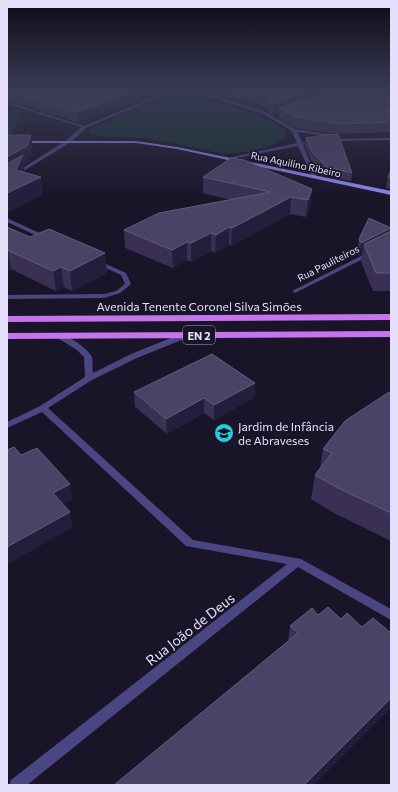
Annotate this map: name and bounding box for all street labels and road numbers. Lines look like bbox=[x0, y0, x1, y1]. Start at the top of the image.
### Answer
street label: Rua Aquilino Ribeiro bbox=[250, 149, 342, 179]
street label: Rua Pauliteiros bbox=[295, 242, 361, 284]
street label: Avenida Tenente Coronel Silva Simões bbox=[96, 299, 302, 313]
road number: EN 2 bbox=[183, 326, 215, 344]
street label: Rua João de Deus bbox=[142, 589, 238, 669]

